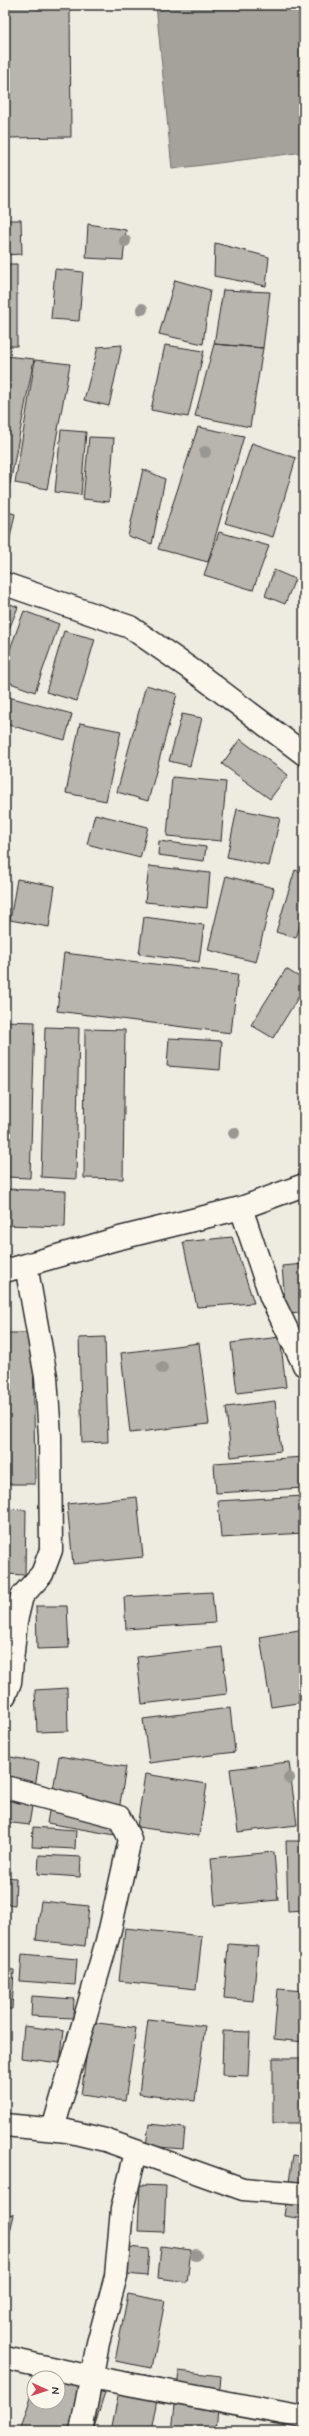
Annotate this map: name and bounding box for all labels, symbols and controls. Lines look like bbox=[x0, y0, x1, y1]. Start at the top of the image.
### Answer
north arrow bbox=[26, 2370, 66, 2410]
text: N bbox=[48, 2386, 62, 2394]

